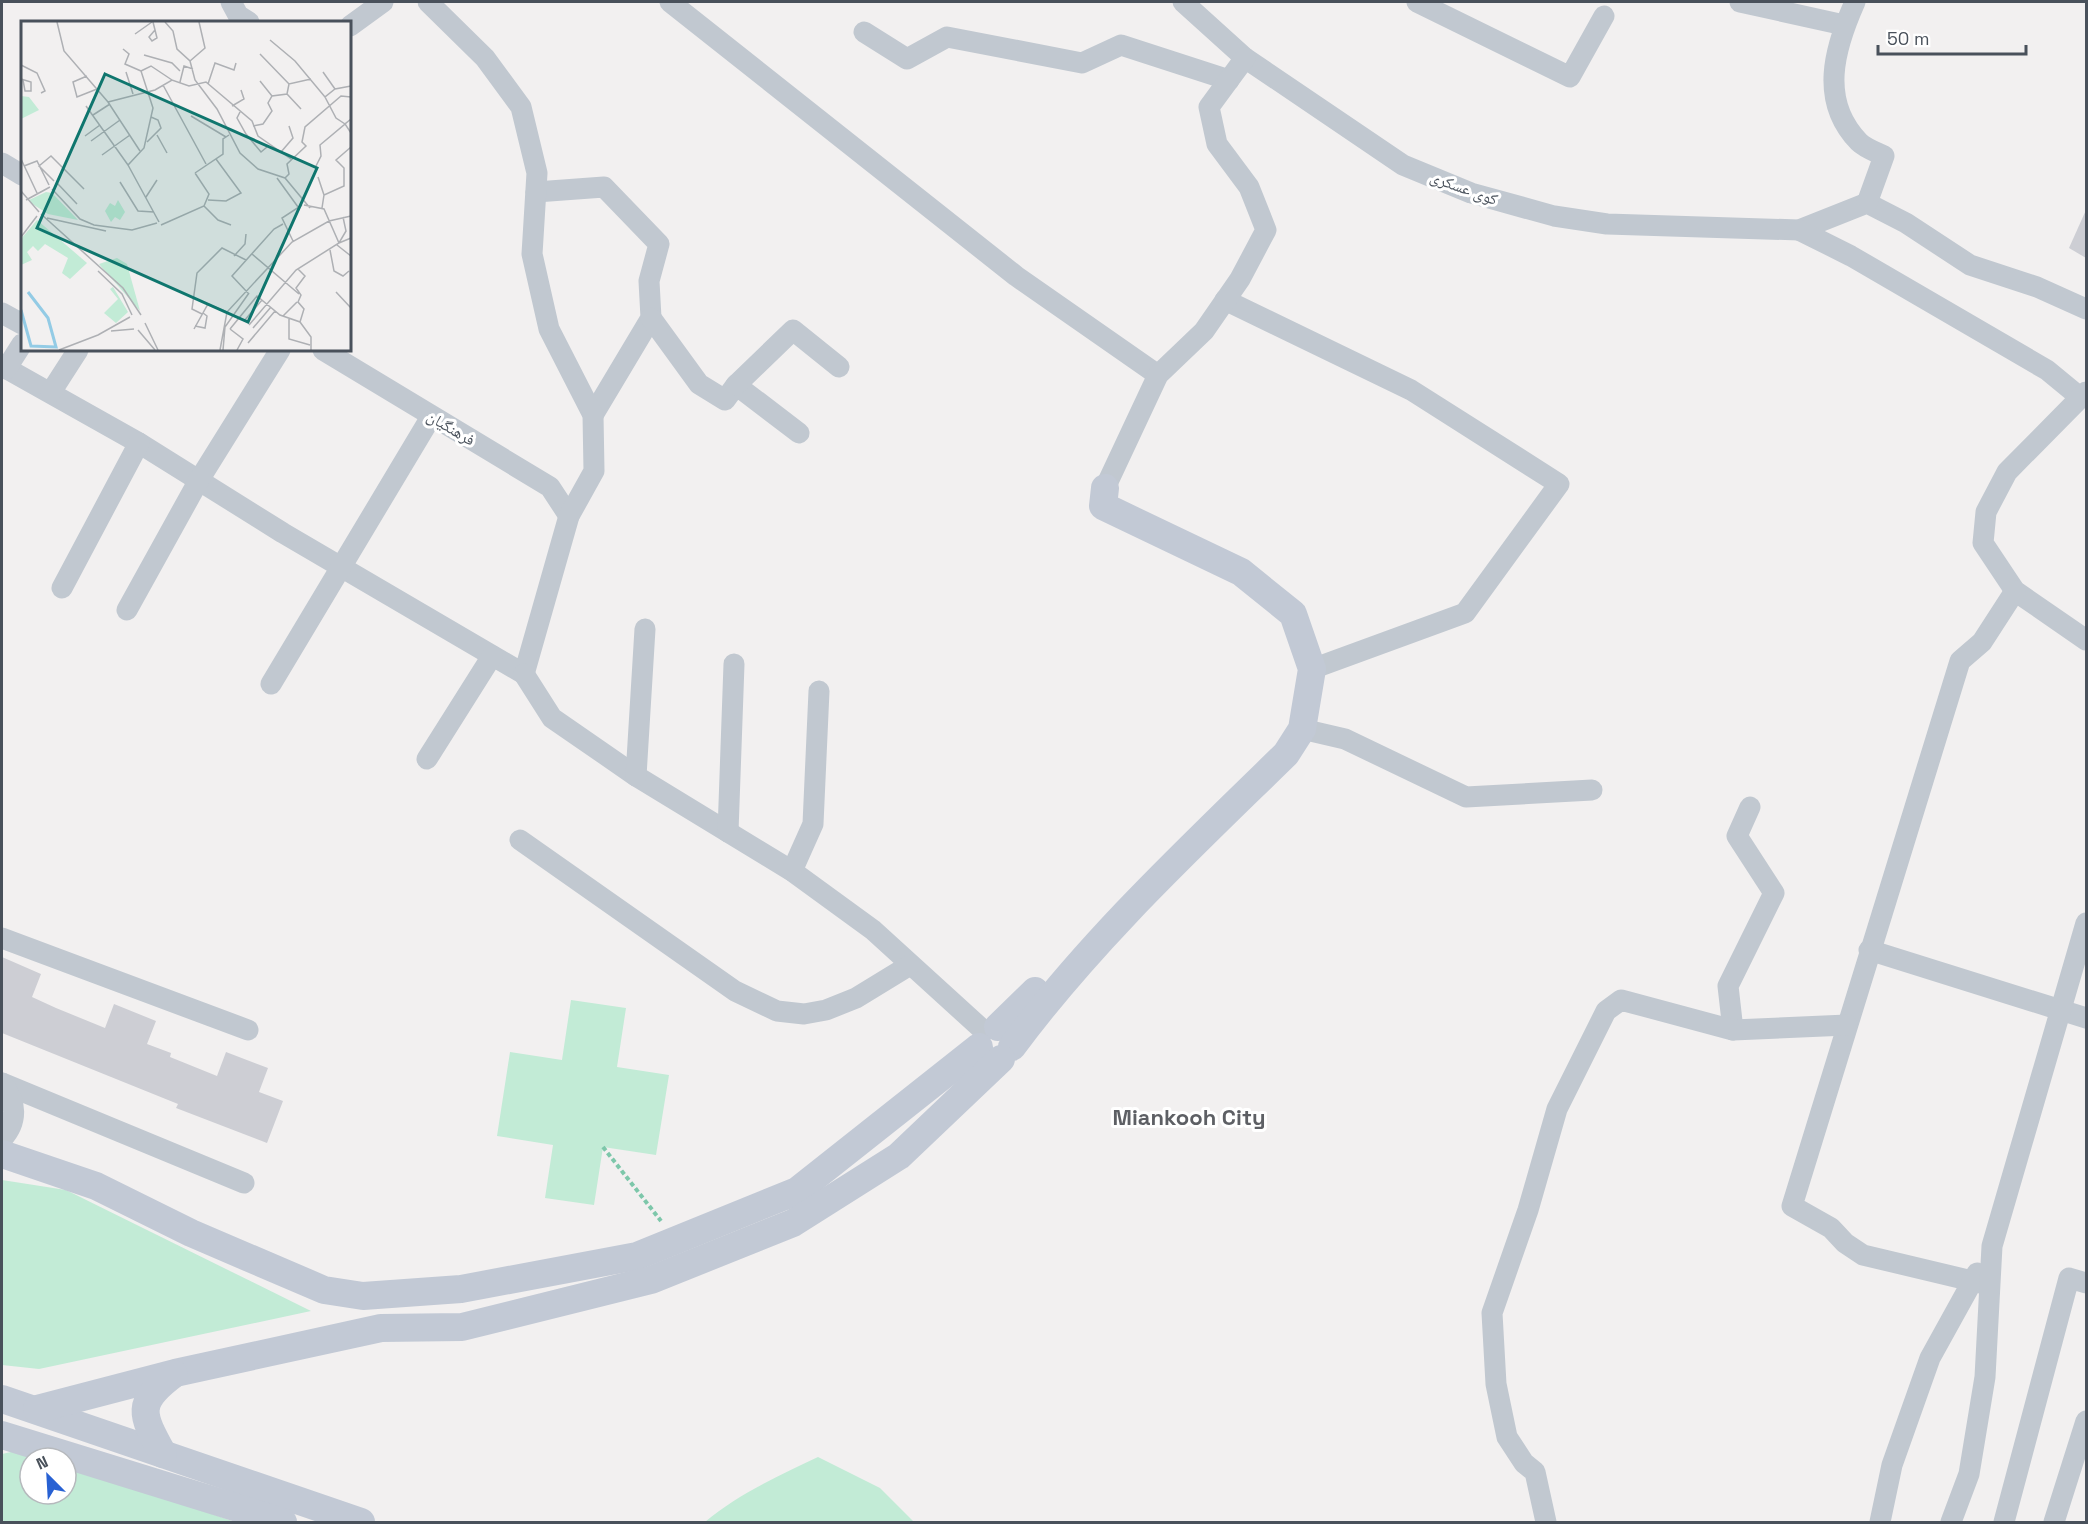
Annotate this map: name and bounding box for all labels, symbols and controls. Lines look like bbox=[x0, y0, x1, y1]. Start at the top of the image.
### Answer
scale bar bbox=[1878, 18, 2026, 56]
inset map bbox=[21, 21, 351, 351]
text: 50 m bbox=[1887, 27, 1929, 50]
street label: کوی عسکری bbox=[1427, 166, 1501, 210]
street label: فرهنگیان bbox=[423, 405, 479, 451]
district label: Miankooh City bbox=[1113, 1103, 1265, 1131]
north arrow bbox=[18, 1446, 78, 1506]
text: N bbox=[33, 1451, 51, 1475]

